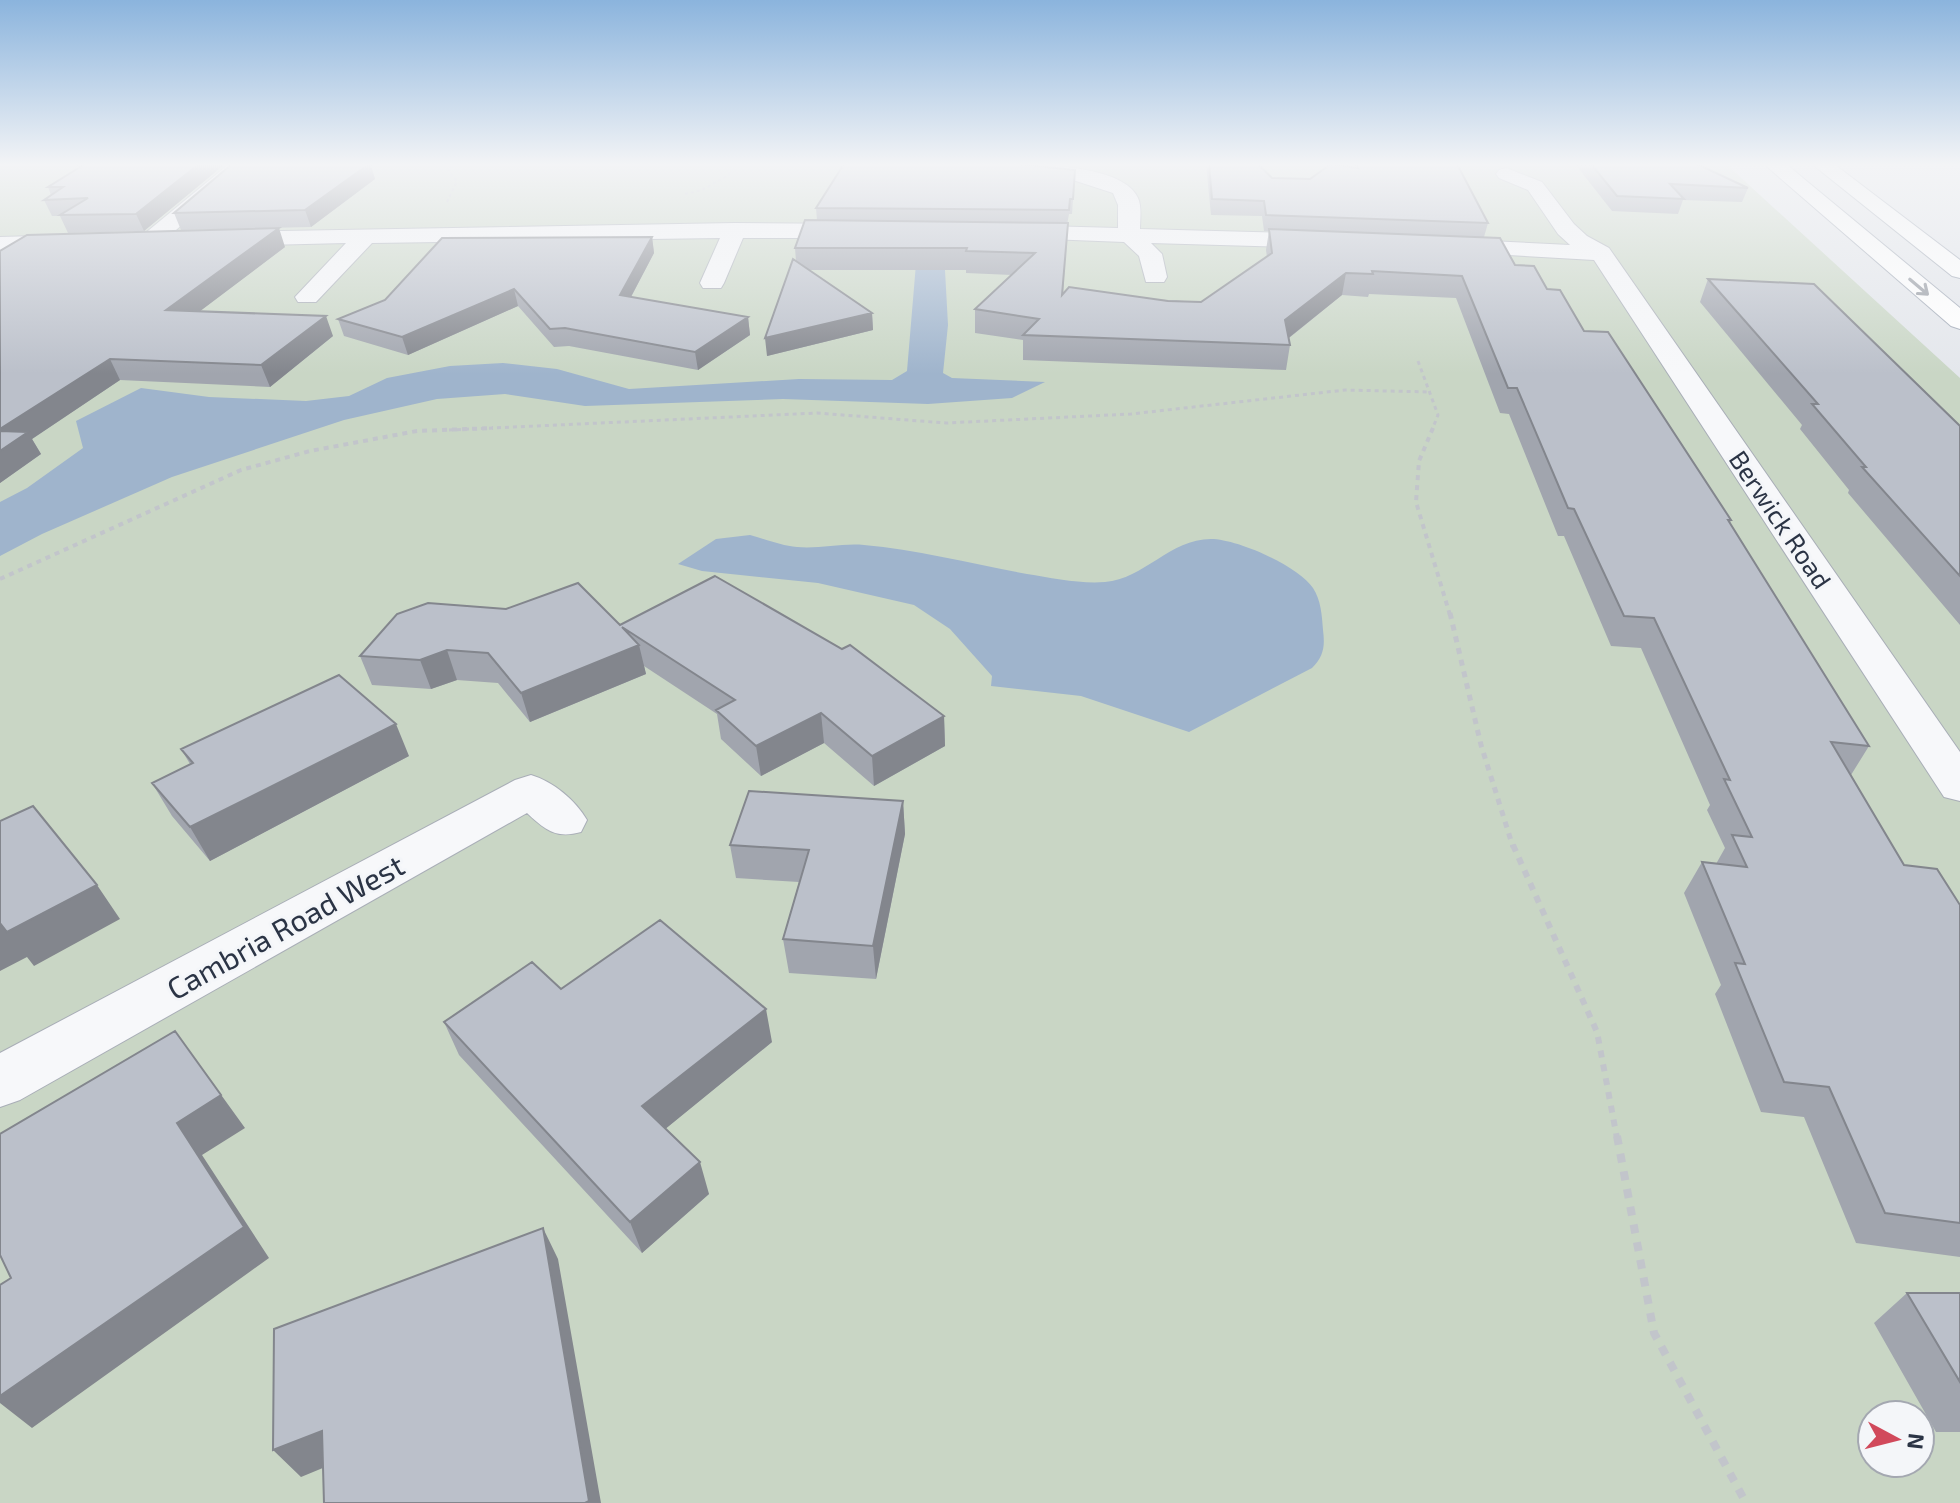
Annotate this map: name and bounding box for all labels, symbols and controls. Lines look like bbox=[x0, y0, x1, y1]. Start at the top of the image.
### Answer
one-way arrow bbox=[1909, 278, 1929, 296]
street label: Berwick Road bbox=[1723, 444, 1839, 594]
street label: Cambria Road West bbox=[160, 846, 410, 1006]
north arrow bbox=[1856, 1399, 1936, 1479]
text: N bbox=[1903, 1432, 1931, 1451]

